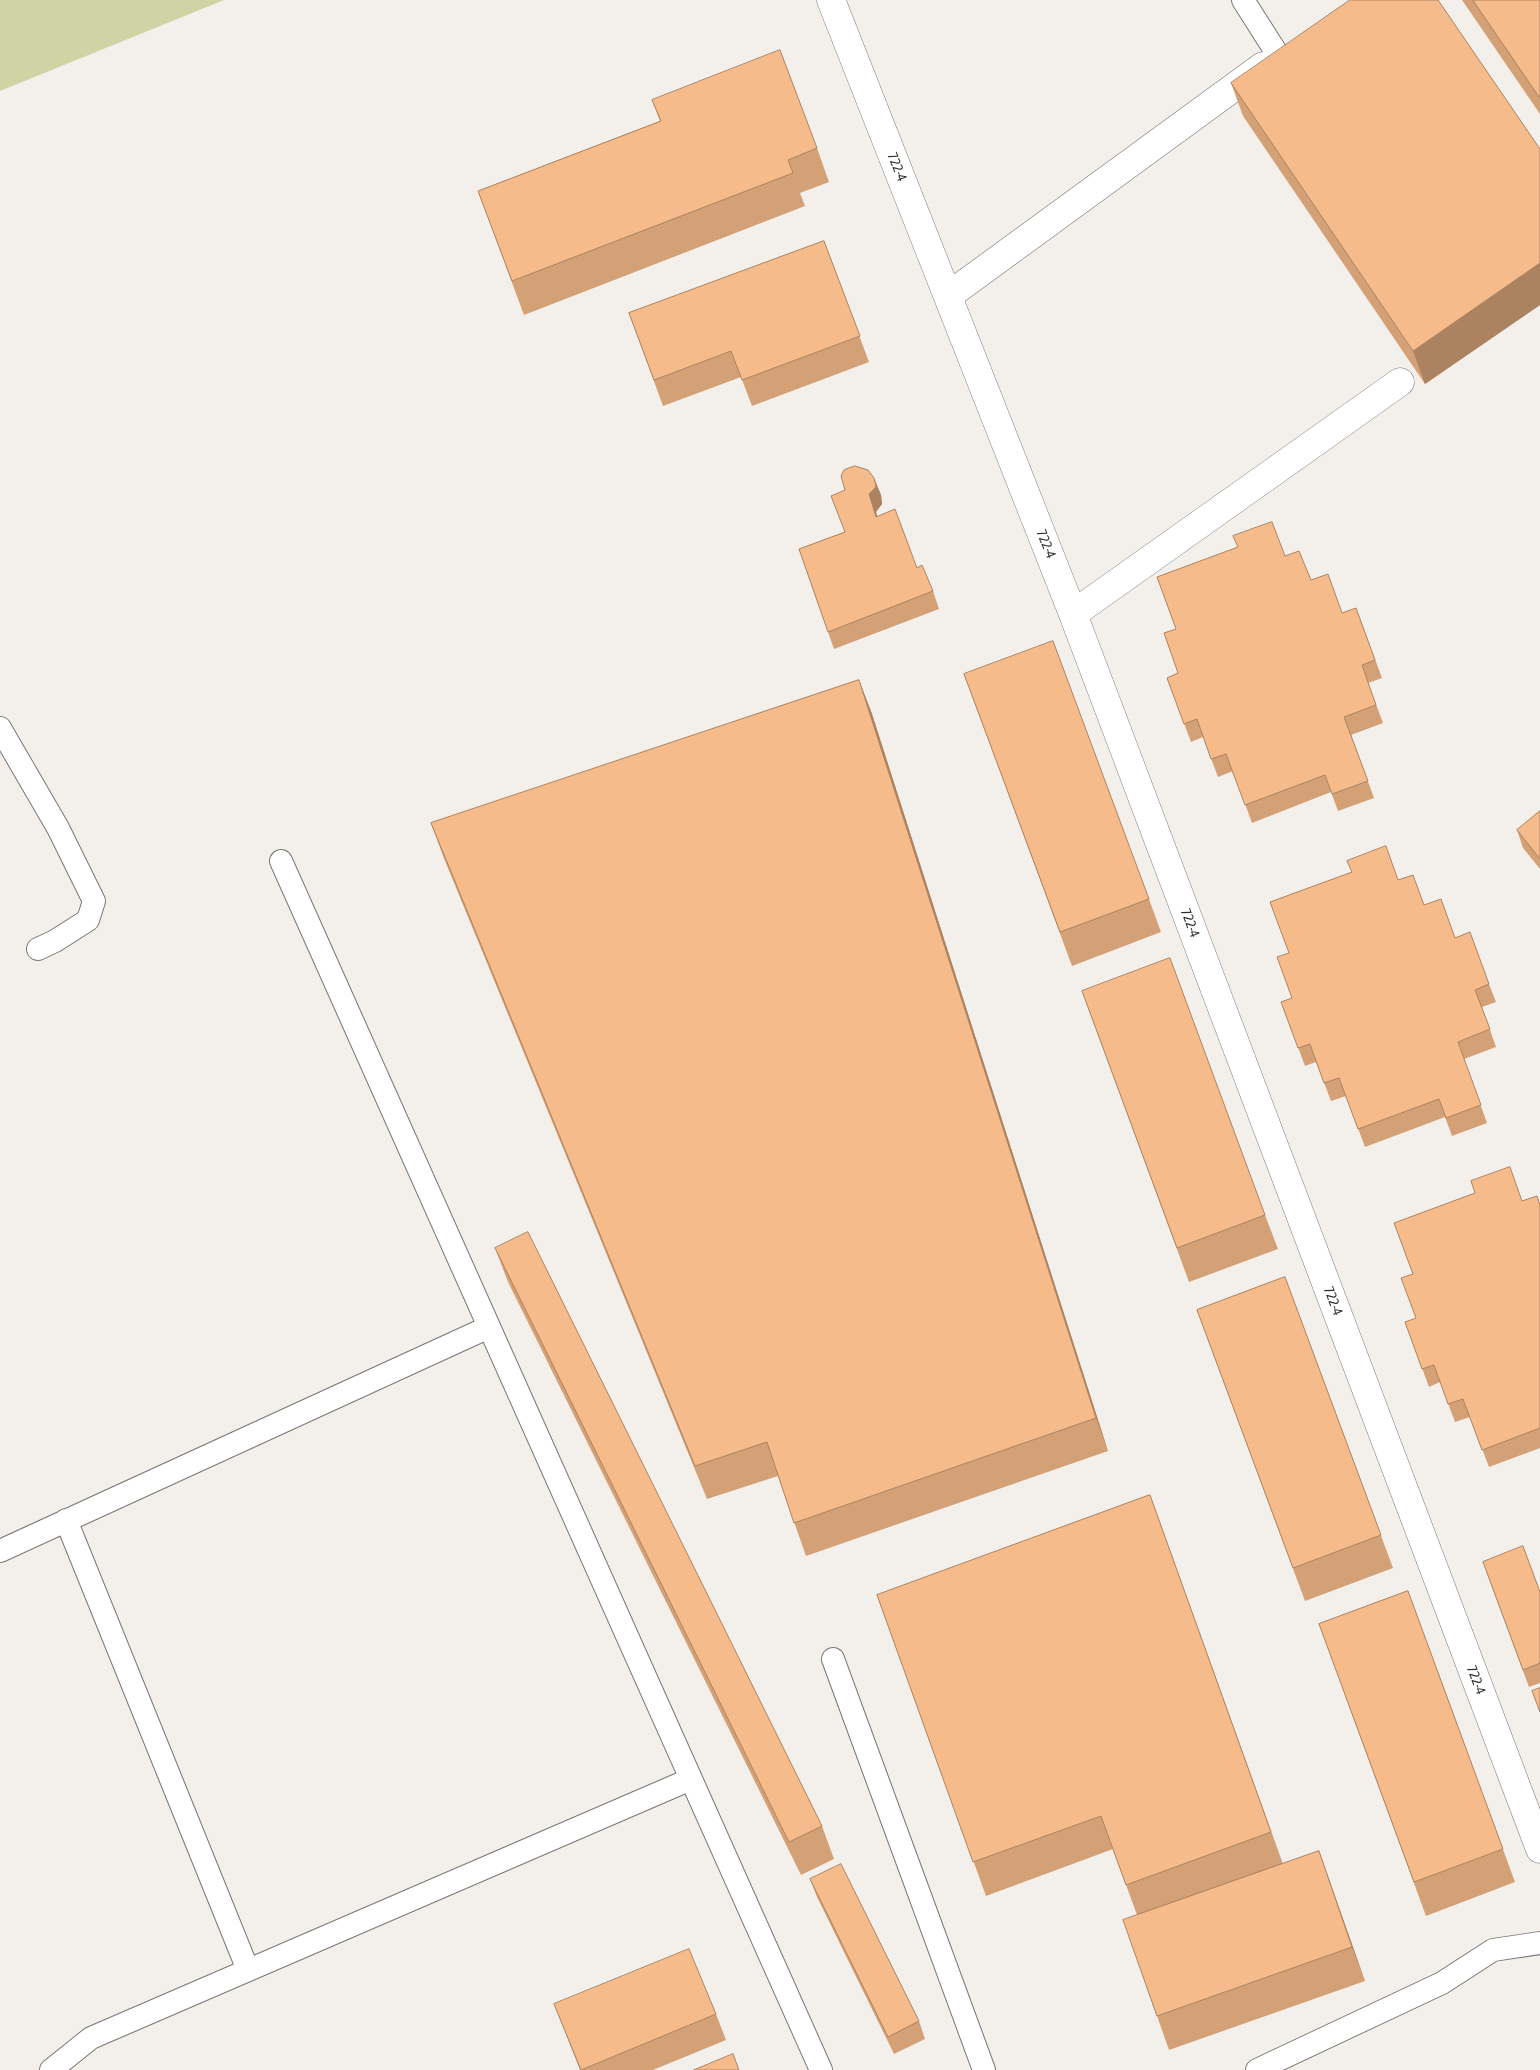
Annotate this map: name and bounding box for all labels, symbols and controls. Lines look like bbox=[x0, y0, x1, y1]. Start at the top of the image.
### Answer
street label: 722-4 bbox=[884, 150, 910, 184]
street label: 722-4 bbox=[1033, 527, 1059, 561]
street label: 722-4 bbox=[1177, 906, 1203, 940]
street label: 722-4 bbox=[1320, 1284, 1346, 1318]
street label: 722-4 bbox=[1463, 1663, 1489, 1697]

